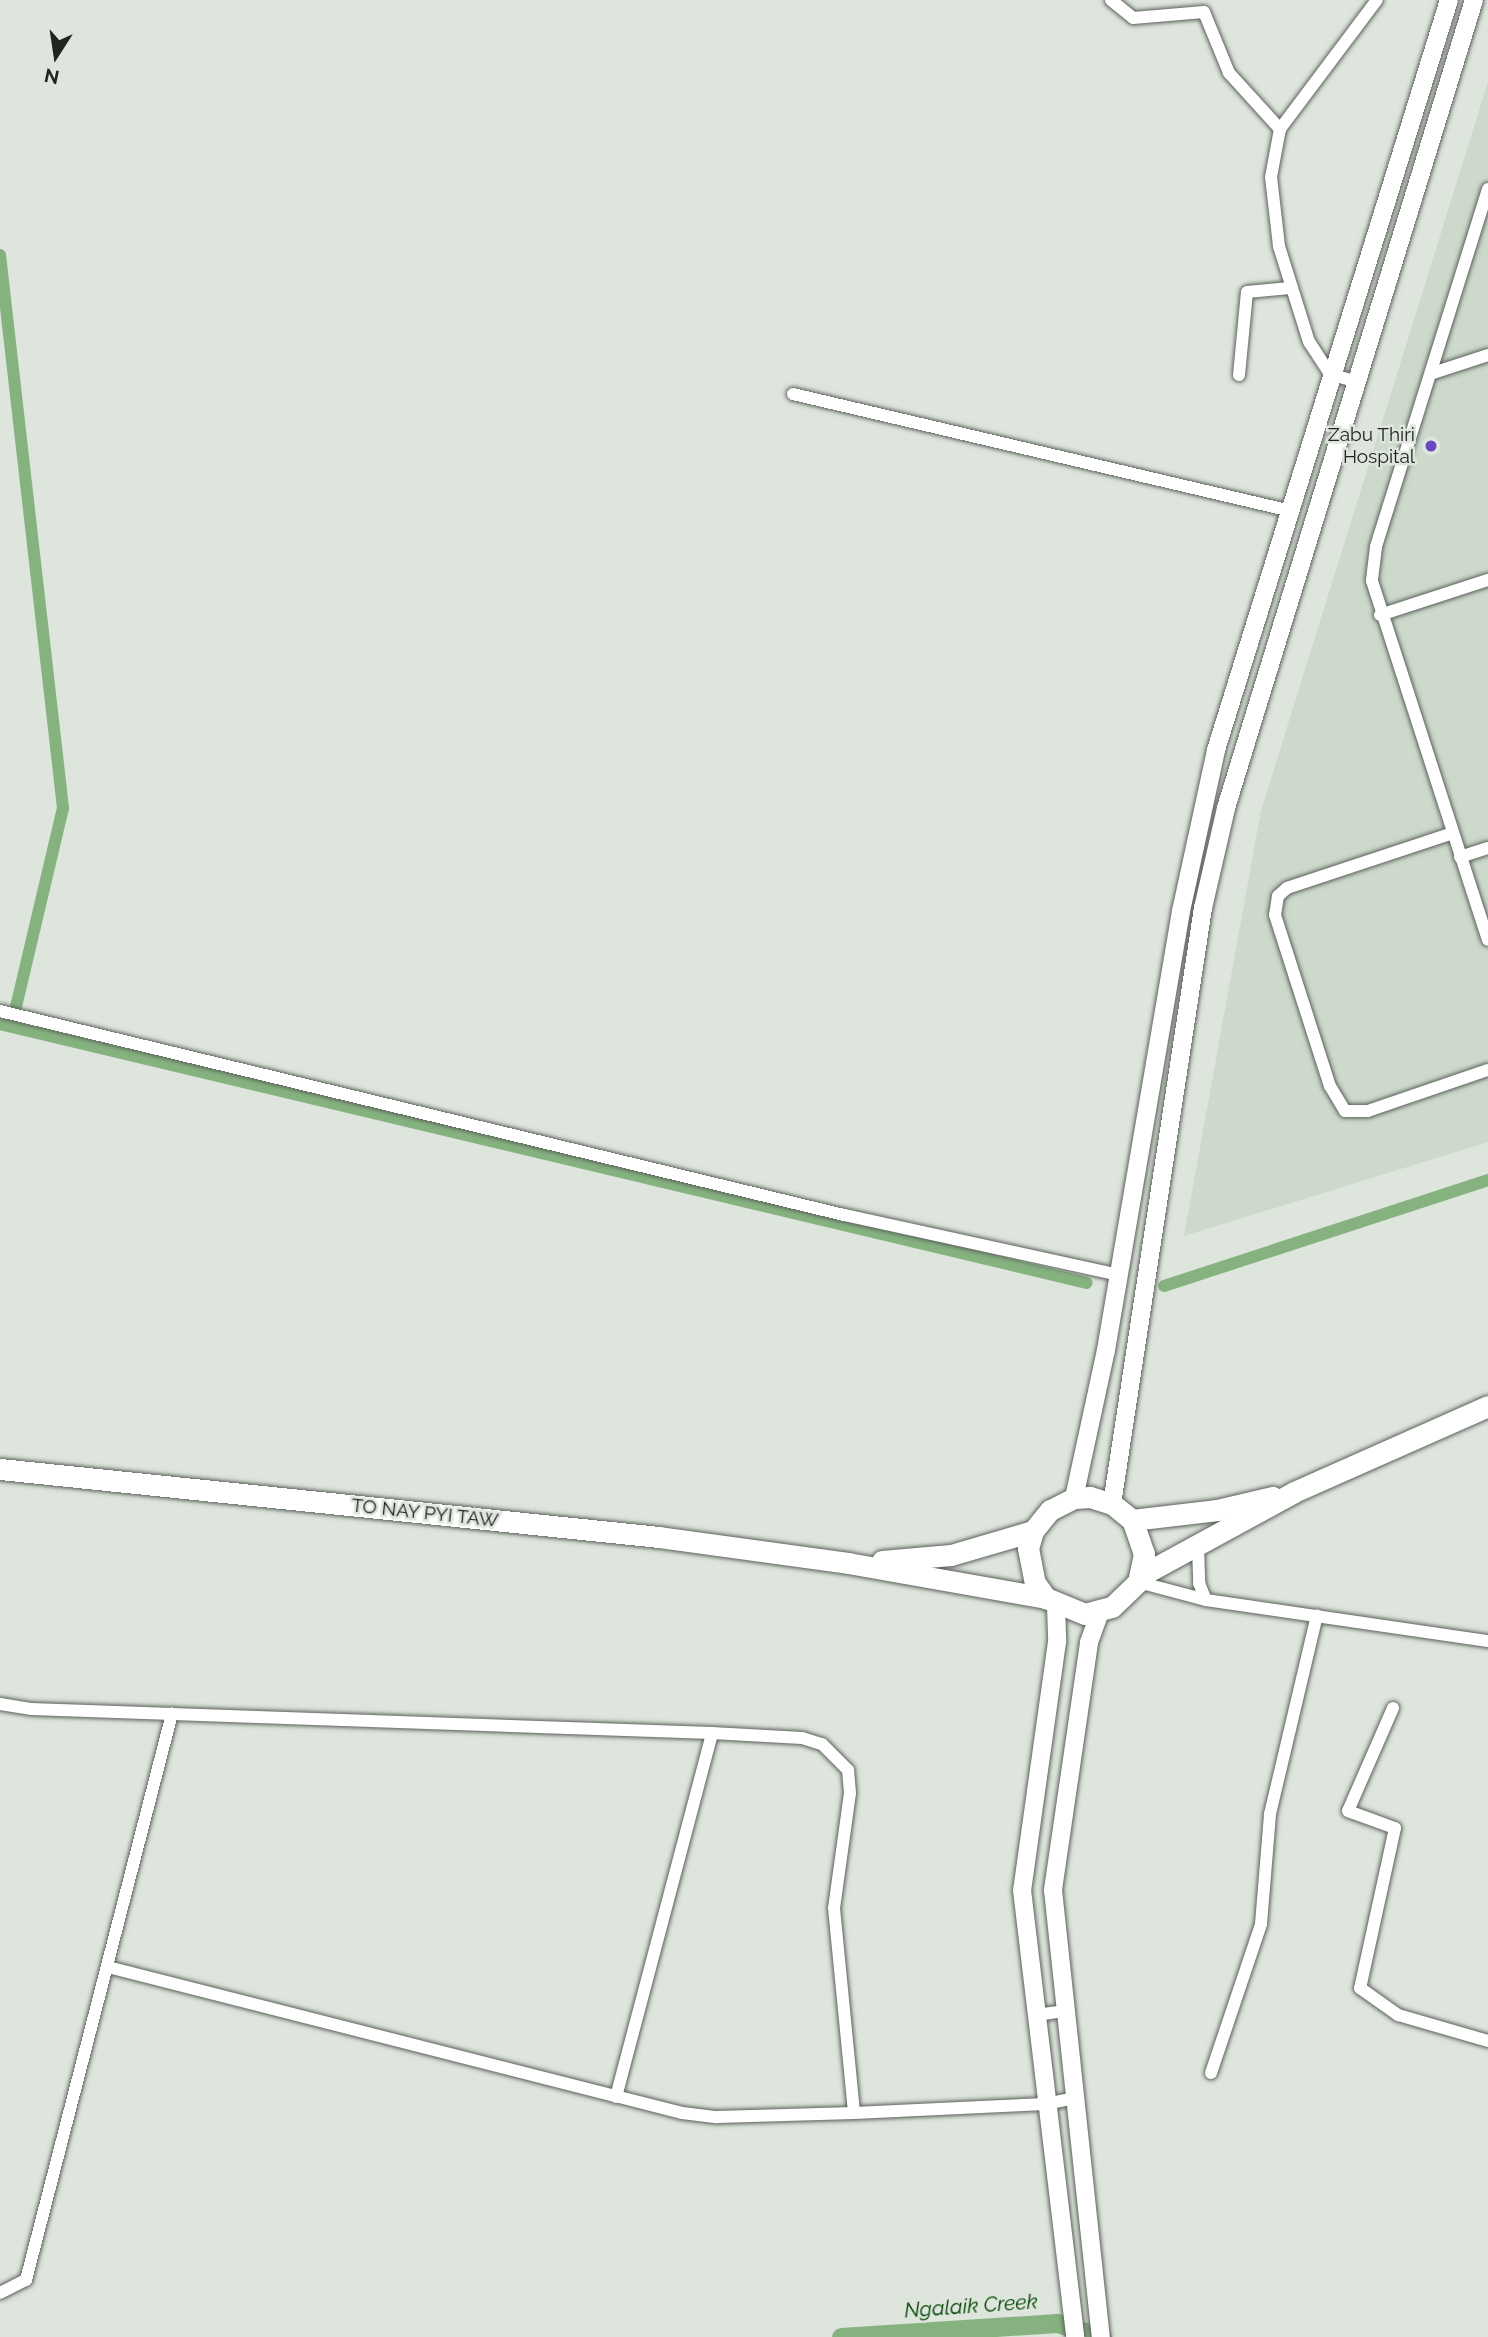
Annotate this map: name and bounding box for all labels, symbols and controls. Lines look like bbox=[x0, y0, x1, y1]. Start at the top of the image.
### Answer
north arrow bbox=[21, 21, 91, 91]
text: N bbox=[42, 64, 61, 89]
place label: Zabu Thiri Hospital bbox=[1327, 424, 1415, 468]
marker: Zabu Thiri Hospital bbox=[1421, 436, 1441, 456]
street label: TO NAY PYI TAW bbox=[350, 1494, 500, 1532]
water label: Ngalaik Creek bbox=[903, 2289, 1039, 2323]

